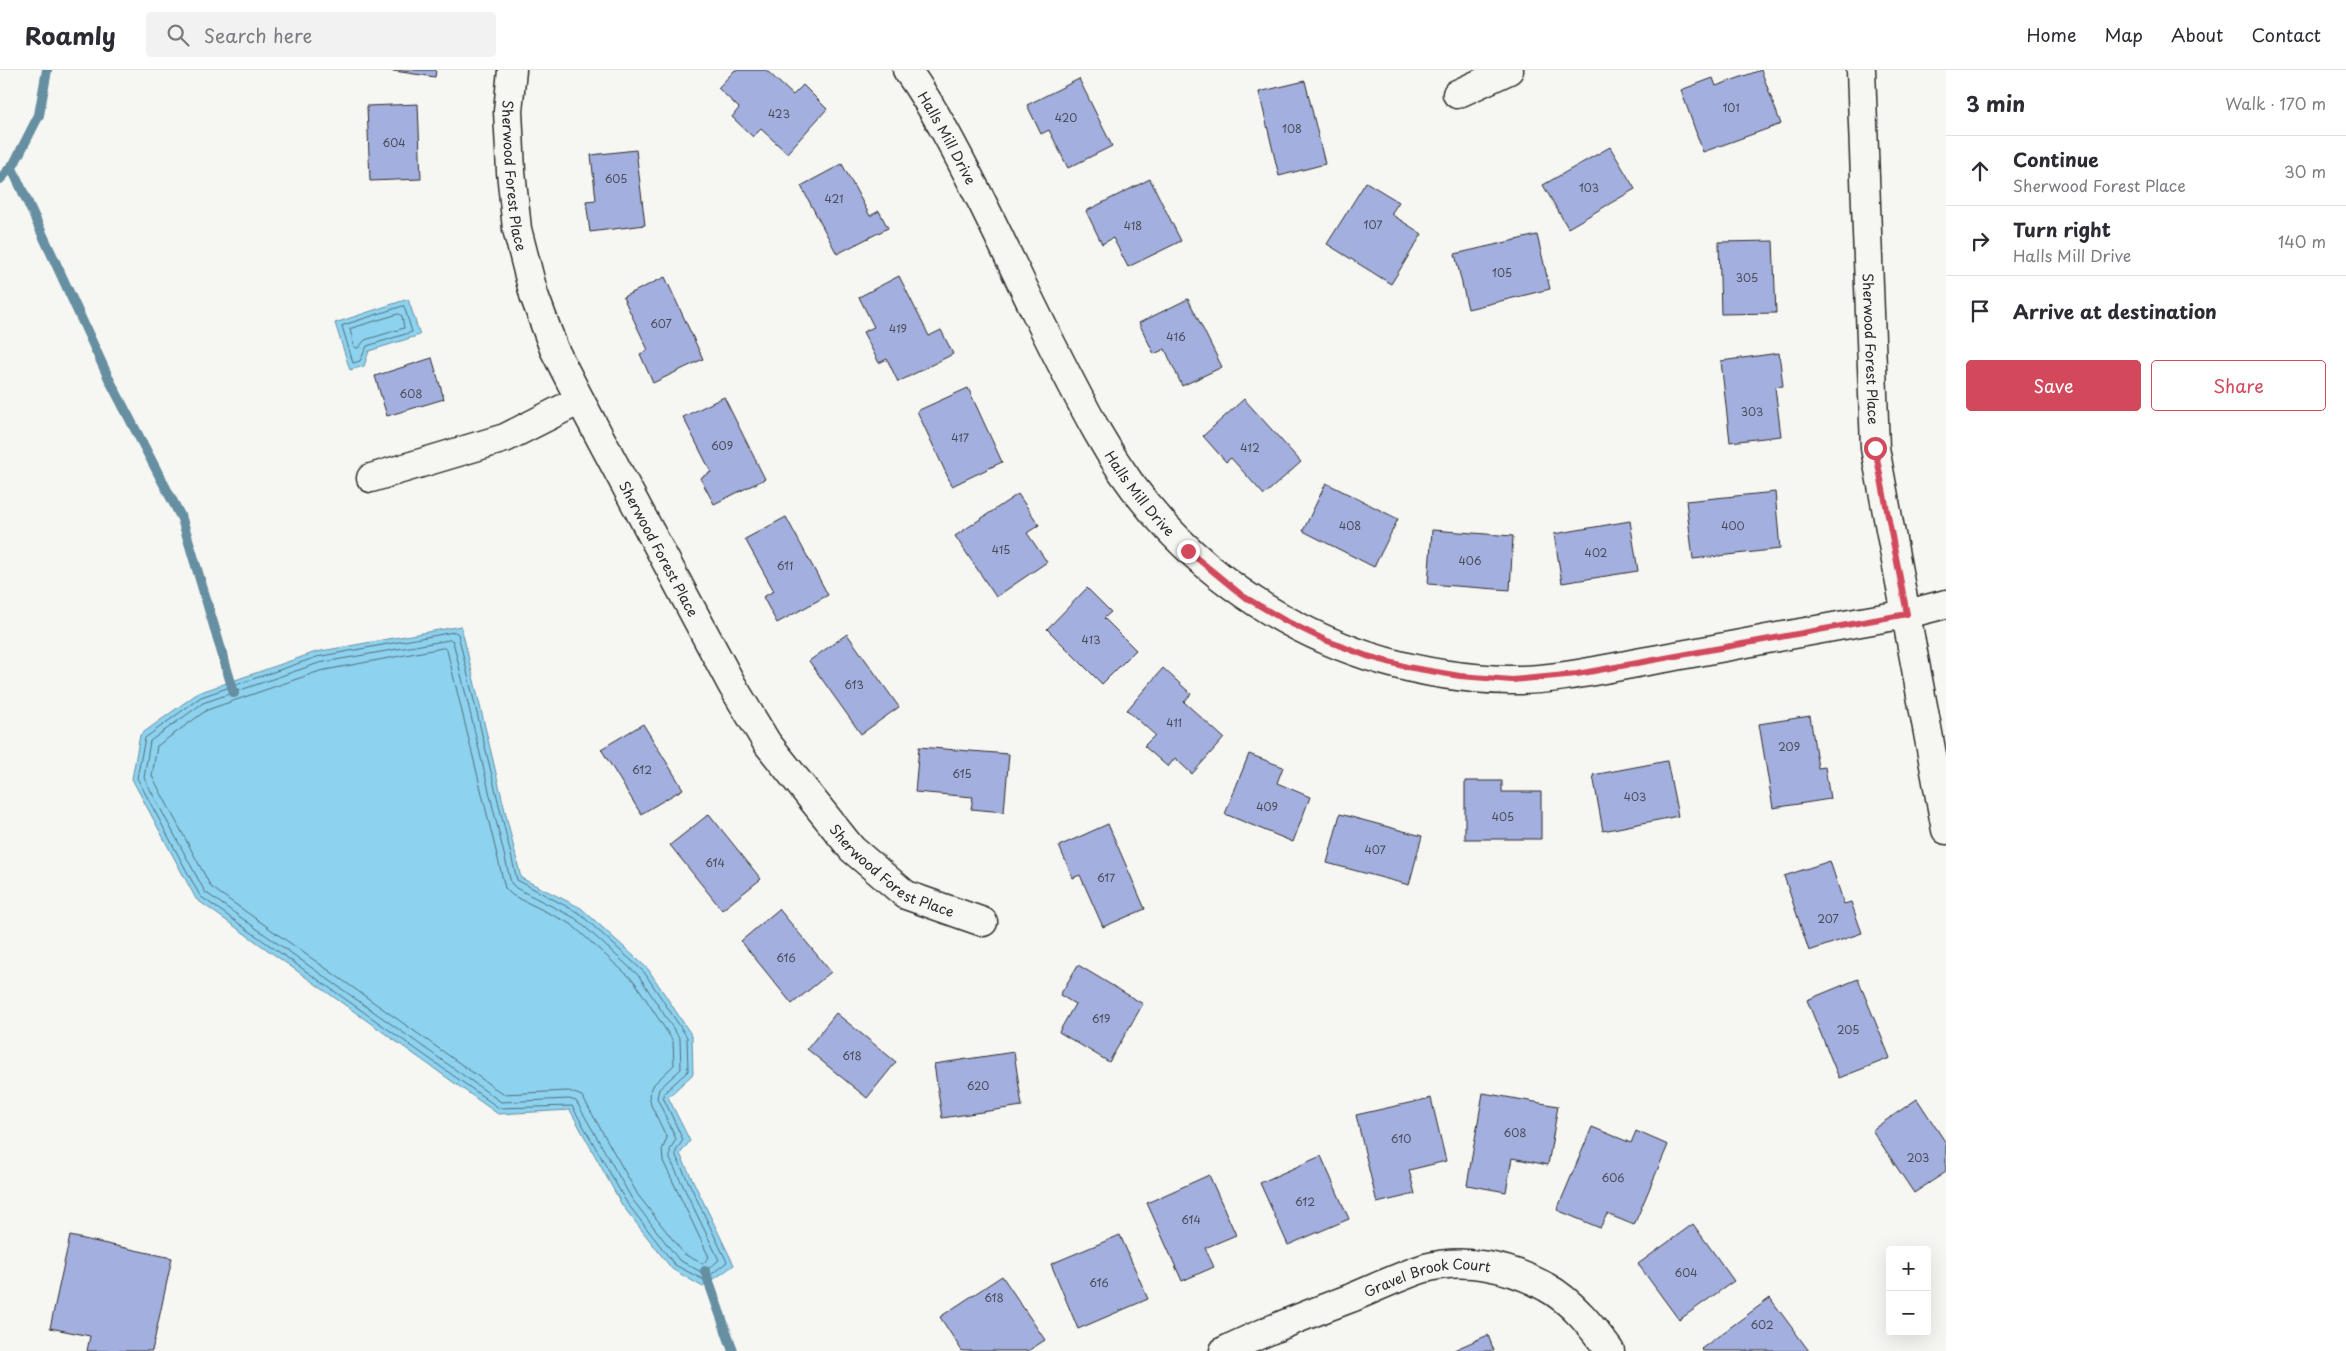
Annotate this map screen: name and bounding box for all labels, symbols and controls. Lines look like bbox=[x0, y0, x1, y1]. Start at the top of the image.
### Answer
search box bbox=[146, 12, 496, 57]
text: Roamly bbox=[25, 17, 116, 53]
icon: search bbox=[164, 21, 192, 49]
text: Search here bbox=[204, 21, 312, 49]
text: Home bbox=[2026, 21, 2076, 48]
text: Map bbox=[2104, 21, 2143, 48]
text: About bbox=[2171, 21, 2223, 48]
text: Contact bbox=[2251, 21, 2321, 48]
street label: Halls Mill Drive bbox=[913, 87, 982, 188]
text: 3 min bbox=[1966, 87, 2025, 119]
text: Walk · 170 m bbox=[2225, 91, 2326, 115]
street label: Sherwood Forest Place bbox=[497, 99, 533, 253]
house number: 101 bbox=[1722, 99, 1740, 116]
house number: 423 bbox=[768, 105, 790, 122]
house number: 420 bbox=[1055, 109, 1077, 126]
house number: 108 bbox=[1282, 120, 1302, 137]
house number: 604 bbox=[382, 134, 406, 151]
text: Continue bbox=[2013, 145, 2099, 173]
icon: ahead bbox=[1966, 157, 1994, 185]
text: 30 m bbox=[2284, 159, 2326, 183]
house number: 605 bbox=[605, 170, 627, 187]
text: Sherwood Forest Place bbox=[2013, 173, 2186, 197]
house number: 103 bbox=[1579, 179, 1599, 196]
house number: 421 bbox=[825, 190, 843, 207]
text: Turn right bbox=[2013, 215, 2111, 243]
house number: 107 bbox=[1364, 216, 1382, 233]
house number: 418 bbox=[1124, 217, 1142, 234]
icon: right bbox=[1966, 227, 1994, 255]
text: 140 m bbox=[2278, 229, 2326, 253]
text: Halls Mill Drive bbox=[2013, 243, 2131, 267]
house number: 105 bbox=[1492, 264, 1512, 281]
house number: 305 bbox=[1736, 269, 1758, 286]
street label: Sherwood Forest Place bbox=[1858, 273, 1885, 425]
icon: arrive bbox=[1966, 297, 1994, 325]
text: Arrive at destination bbox=[2013, 297, 2217, 325]
house number: 607 bbox=[650, 315, 672, 332]
house number: 419 bbox=[889, 320, 907, 337]
house number: 416 bbox=[1166, 328, 1186, 345]
button: Save bbox=[1966, 360, 2141, 411]
button: Share bbox=[2151, 360, 2326, 411]
house number: 608 bbox=[400, 385, 422, 402]
house number: 303 bbox=[1741, 403, 1763, 420]
house number: 417 bbox=[951, 429, 969, 446]
house number: 609 bbox=[711, 437, 733, 454]
route start bbox=[1864, 437, 1887, 460]
house number: 412 bbox=[1240, 439, 1260, 456]
street label: Halls Mill Drive bbox=[1100, 446, 1180, 541]
street label: Sherwood Forest Place bbox=[614, 477, 704, 620]
house number: 408 bbox=[1339, 517, 1361, 534]
house number: 400 bbox=[1721, 517, 1745, 534]
route end bbox=[1177, 540, 1200, 563]
house number: 415 bbox=[992, 541, 1010, 558]
house number: 402 bbox=[1585, 544, 1608, 561]
house number: 406 bbox=[1458, 552, 1482, 569]
house number: 611 bbox=[777, 557, 793, 574]
house number: 413 bbox=[1081, 631, 1101, 648]
house number: 613 bbox=[844, 676, 864, 693]
house number: 411 bbox=[1166, 714, 1182, 731]
house number: 209 bbox=[1778, 738, 1800, 755]
house number: 612 bbox=[632, 761, 652, 778]
house number: 615 bbox=[952, 765, 972, 782]
house number: 403 bbox=[1624, 788, 1646, 805]
house number: 409 bbox=[1256, 798, 1278, 815]
house number: 405 bbox=[1492, 808, 1514, 825]
street label: Sherwood Forest Place bbox=[825, 819, 957, 922]
house number: 407 bbox=[1364, 841, 1386, 858]
house number: 614 bbox=[705, 854, 725, 871]
house number: 617 bbox=[1097, 869, 1115, 886]
house number: 207 bbox=[1817, 910, 1839, 927]
house number: 616 bbox=[776, 949, 796, 966]
house number: 619 bbox=[1092, 1010, 1110, 1027]
house number: 205 bbox=[1837, 1021, 1859, 1038]
house number: 618 bbox=[842, 1047, 862, 1064]
house number: 620 bbox=[967, 1077, 989, 1094]
house number: 608 bbox=[1504, 1124, 1526, 1141]
house number: 610 bbox=[1391, 1130, 1411, 1147]
house number: 203 bbox=[1907, 1149, 1929, 1166]
house number: 606 bbox=[1602, 1169, 1624, 1186]
house number: 612 bbox=[1295, 1193, 1315, 1210]
house number: 614 bbox=[1181, 1211, 1201, 1228]
map controls bbox=[1886, 1246, 1931, 1336]
button: + bbox=[1886, 1246, 1931, 1291]
street label: Gravel Brook Court bbox=[1360, 1253, 1493, 1302]
house number: 604 bbox=[1674, 1264, 1698, 1281]
house number: 616 bbox=[1089, 1274, 1109, 1291]
house number: 618 bbox=[984, 1289, 1004, 1306]
button: − bbox=[1886, 1291, 1931, 1336]
house number: 602 bbox=[1750, 1316, 1774, 1333]

